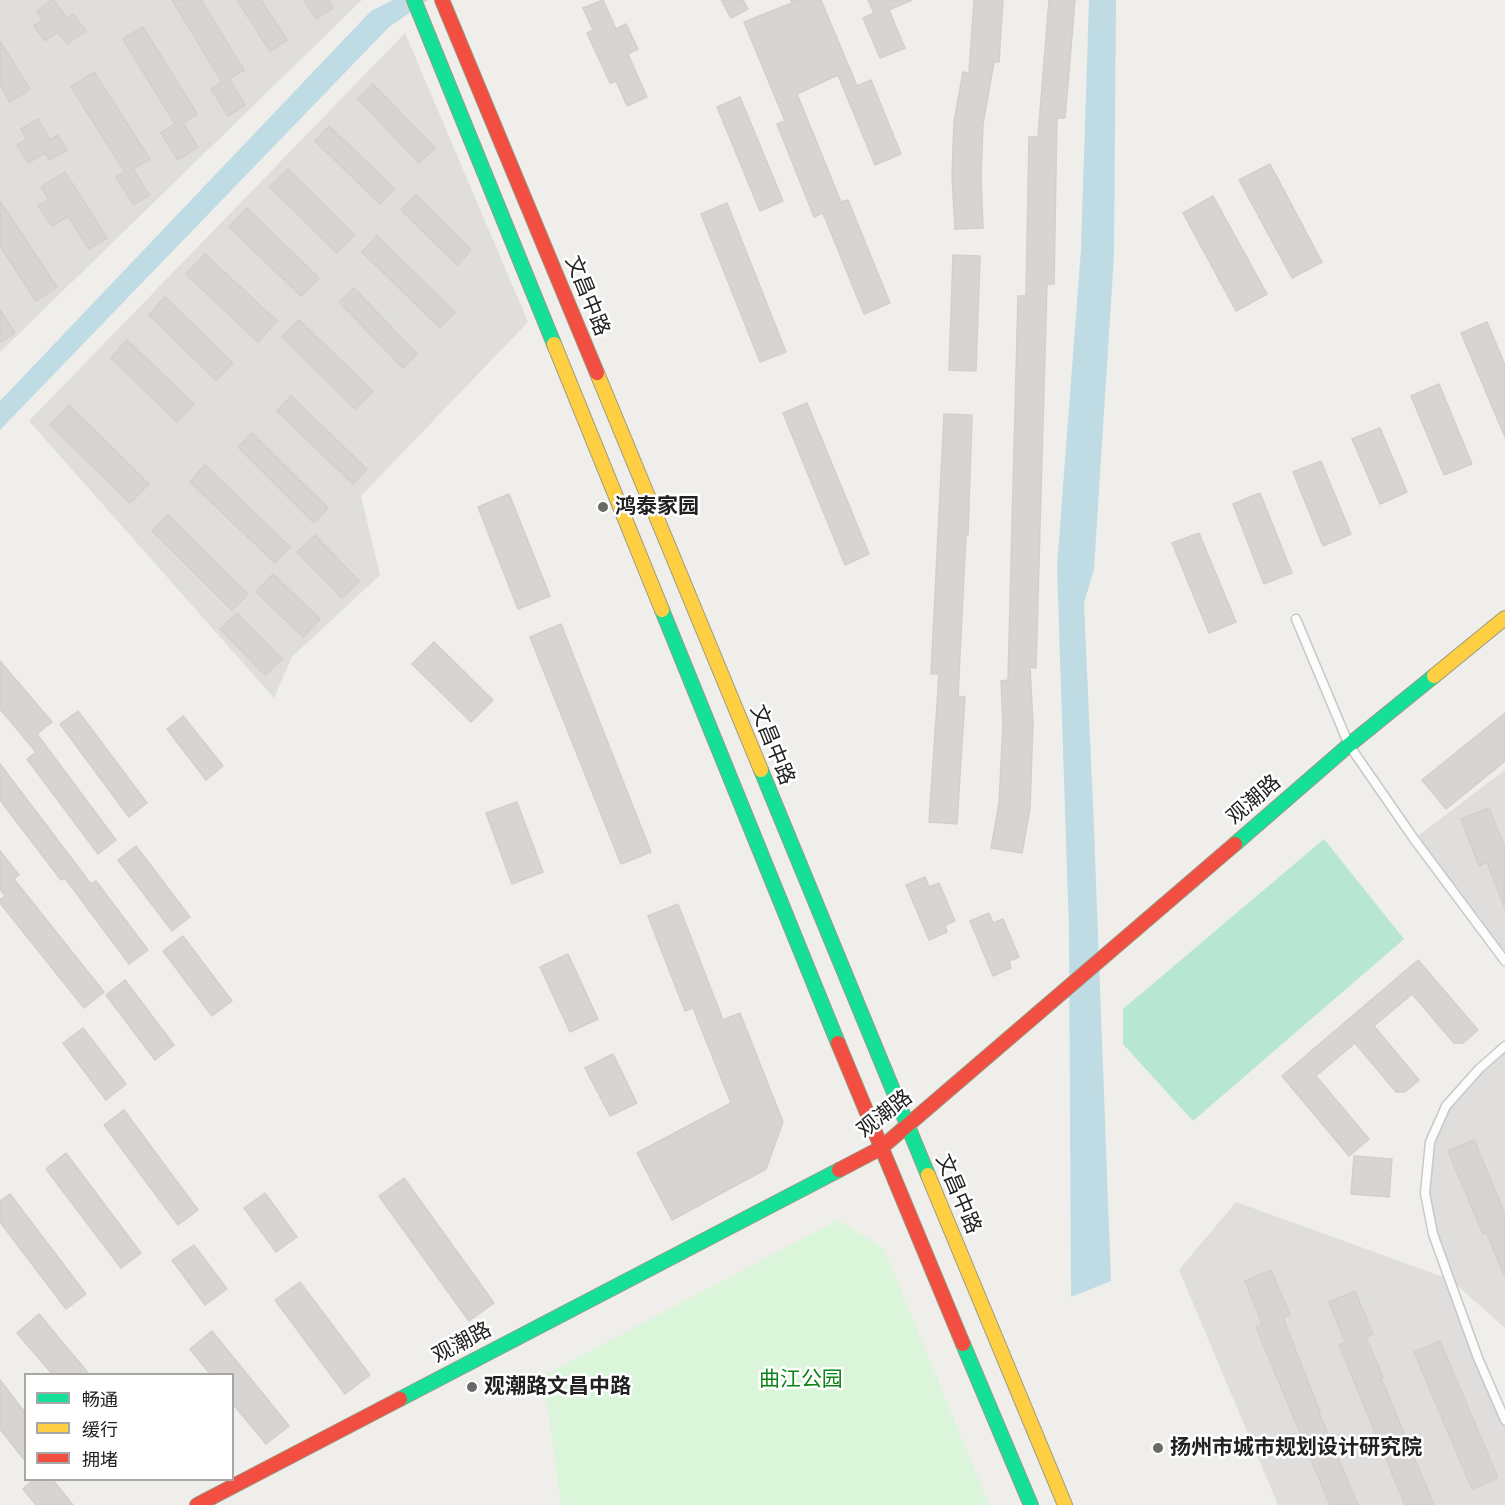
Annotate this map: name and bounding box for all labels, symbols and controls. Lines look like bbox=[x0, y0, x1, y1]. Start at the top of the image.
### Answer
street label: 文昌中路 bbox=[560, 252, 614, 340]
place label: 鸿泰家园 bbox=[615, 494, 699, 520]
marker: 鸿泰家园 bbox=[596, 500, 610, 514]
street label: 文昌中路 bbox=[745, 701, 799, 789]
street label: 观潮路 bbox=[1222, 770, 1286, 830]
street label: 观潮路 bbox=[852, 1085, 918, 1143]
street label: 文昌中路 bbox=[930, 1150, 986, 1238]
street label: 观潮路 bbox=[428, 1317, 496, 1369]
park label: 曲江公园 bbox=[759, 1367, 843, 1393]
legend bbox=[24, 1373, 234, 1481]
place label: 观潮路文昌中路 bbox=[484, 1374, 631, 1400]
marker: 观潮路文昌中路 bbox=[465, 1380, 479, 1394]
text: 畅通 bbox=[82, 1389, 118, 1411]
text: 缓行 bbox=[82, 1419, 118, 1441]
place label: 扬州市城市规划设计研究院 bbox=[1170, 1435, 1422, 1461]
marker: 扬州市城市规划设计研究院 bbox=[1151, 1441, 1165, 1455]
text: 拥堵 bbox=[82, 1449, 118, 1471]

